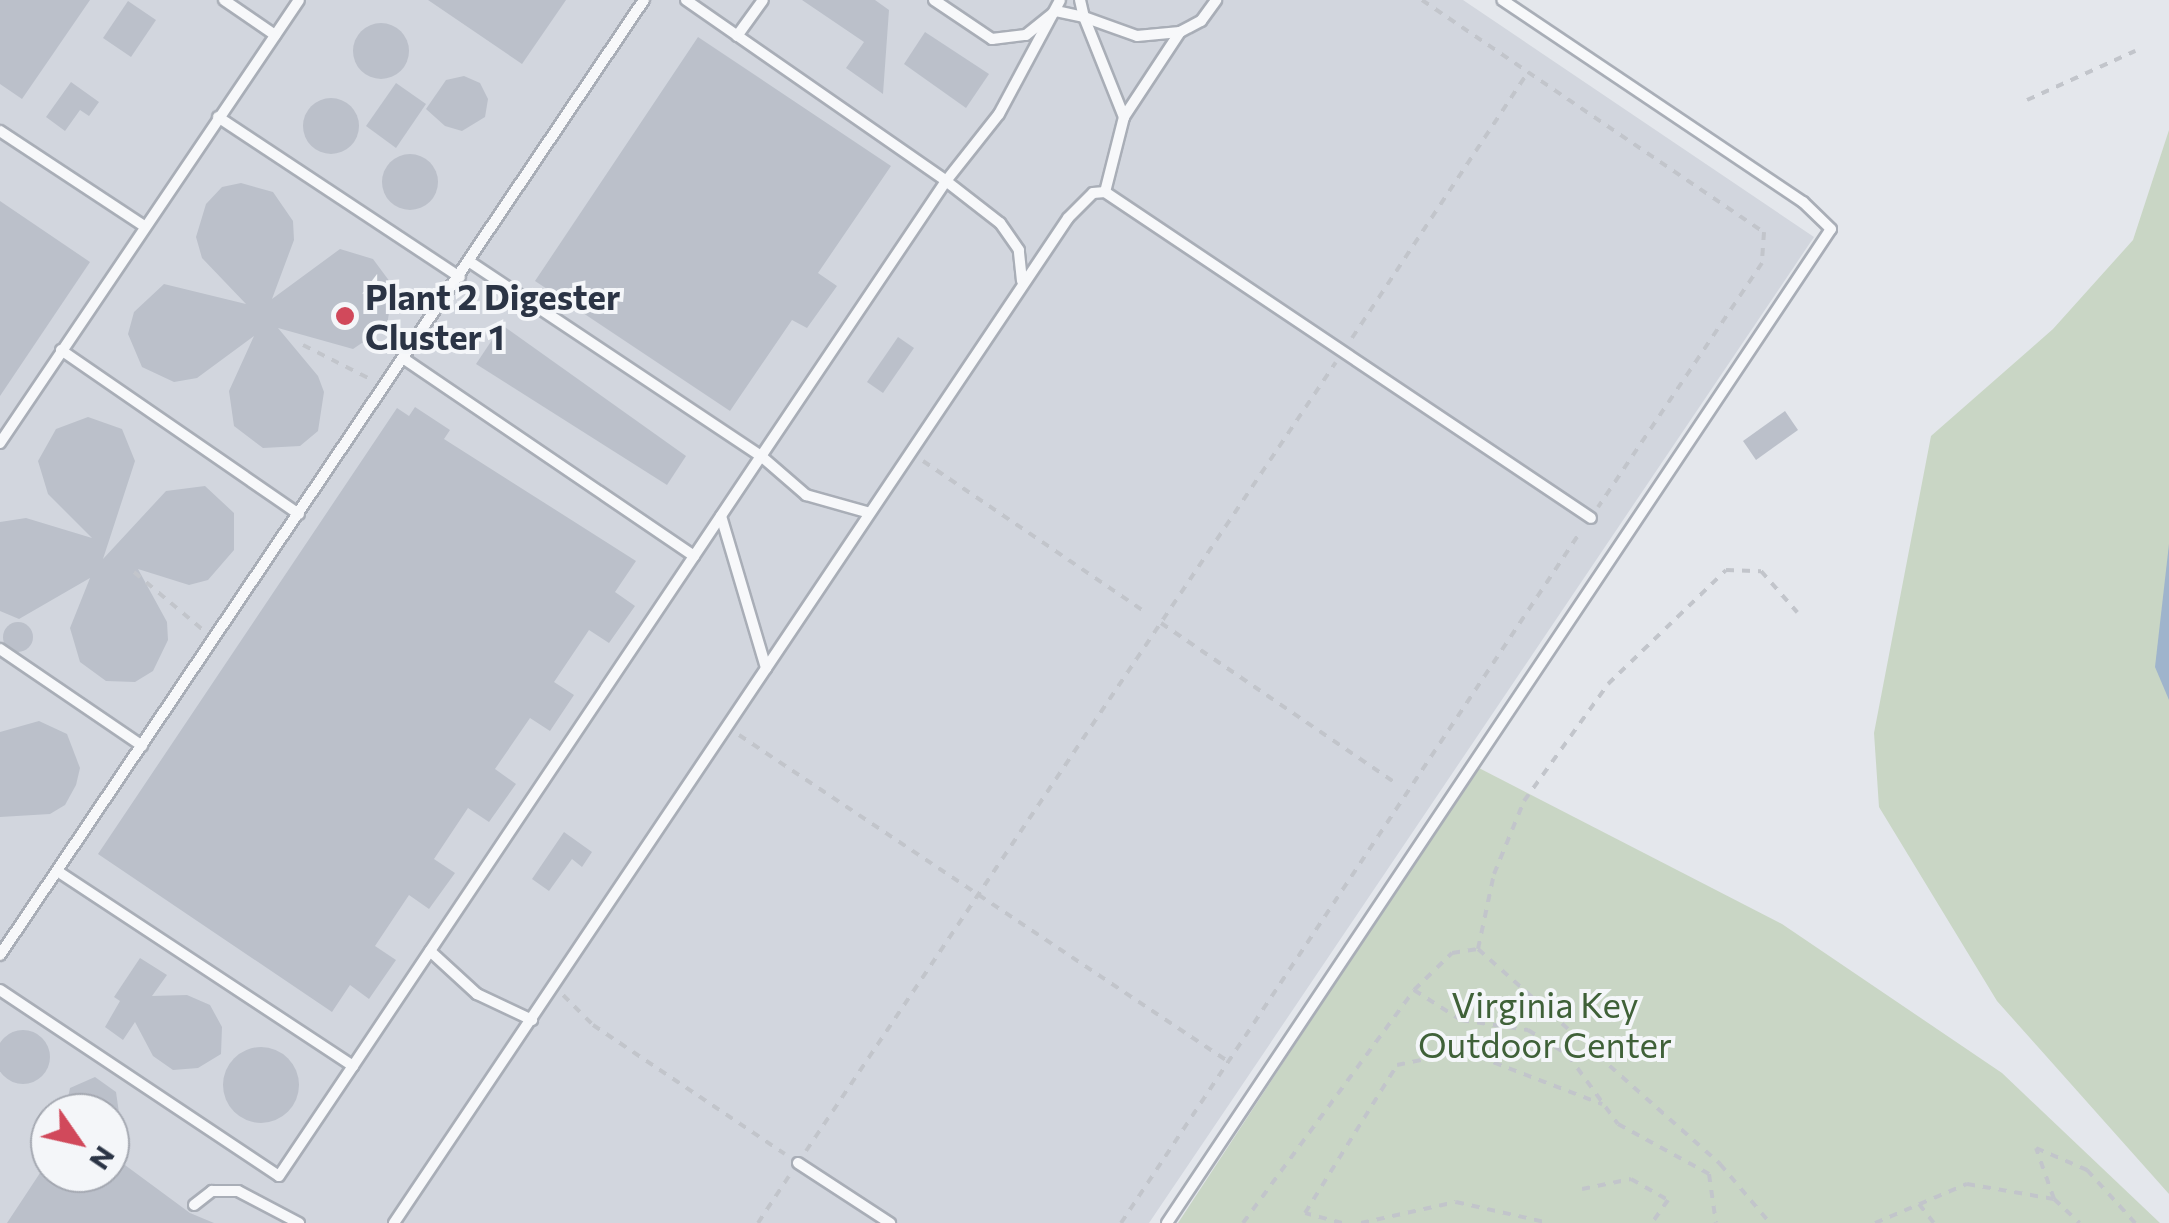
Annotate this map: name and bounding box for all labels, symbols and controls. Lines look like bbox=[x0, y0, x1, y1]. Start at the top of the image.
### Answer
place label: Plant 2 Digester Cluster 1 bbox=[365, 275, 620, 357]
marker: Plant 2 Digester Cluster 1 bbox=[334, 305, 356, 327]
park label: Virginia Key Outdoor Center bbox=[1418, 983, 1672, 1065]
north arrow bbox=[30, 1093, 130, 1193]
text: N bbox=[83, 1140, 123, 1177]

